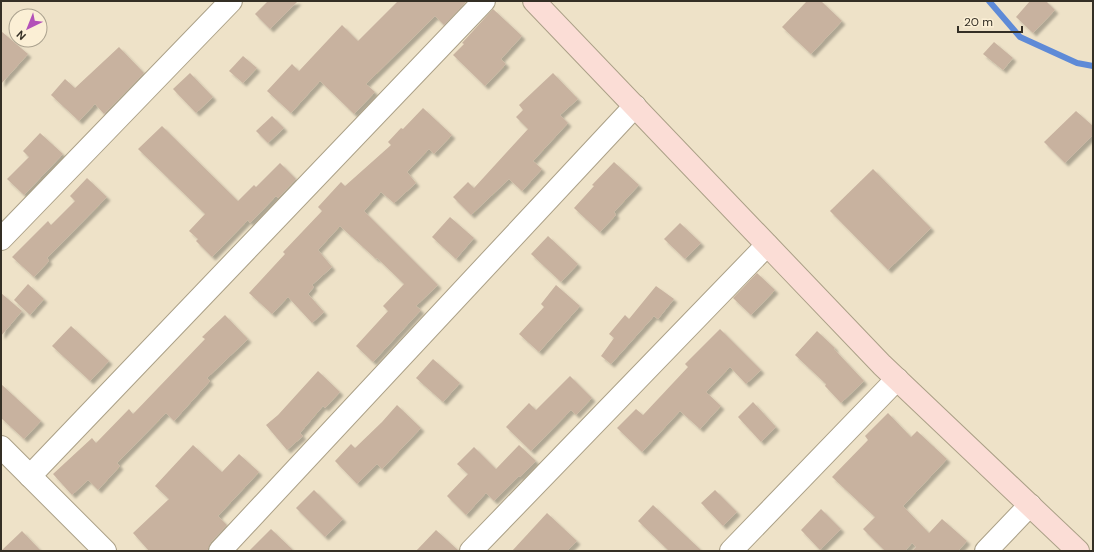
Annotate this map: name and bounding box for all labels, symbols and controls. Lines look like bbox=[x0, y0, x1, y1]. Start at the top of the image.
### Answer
north arrow bbox=[8, 8, 48, 48]
scale bar bbox=[958, 8, 1022, 34]
text: 20 m bbox=[964, 14, 993, 30]
text: N bbox=[13, 27, 29, 43]

